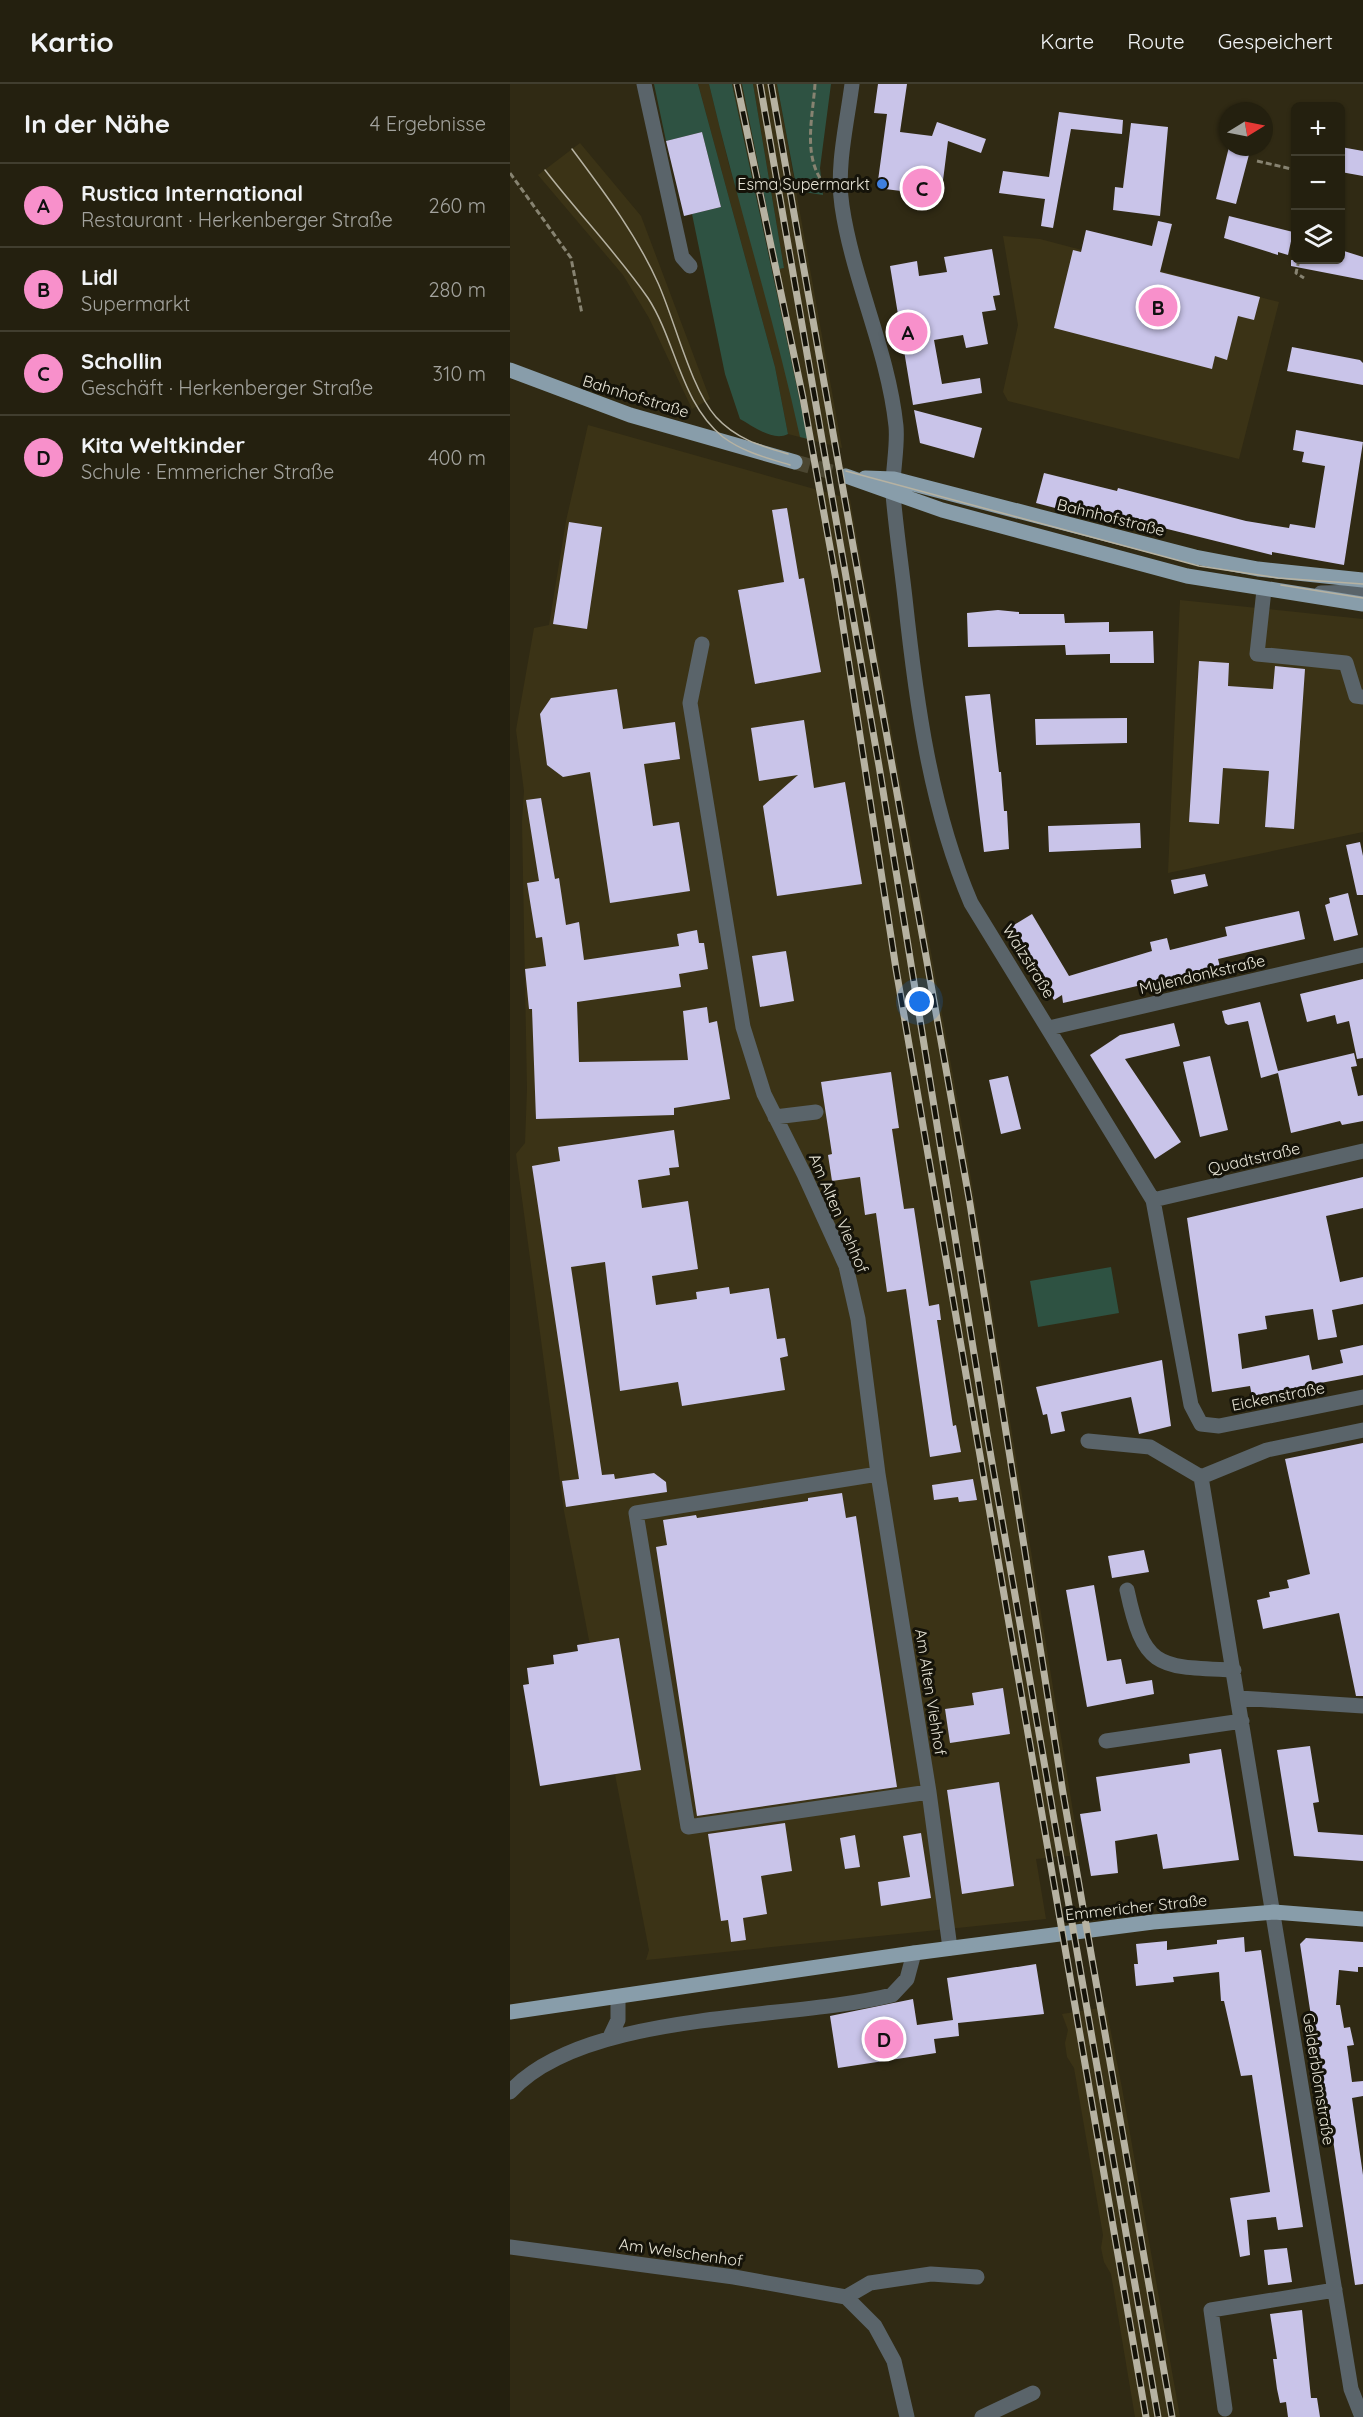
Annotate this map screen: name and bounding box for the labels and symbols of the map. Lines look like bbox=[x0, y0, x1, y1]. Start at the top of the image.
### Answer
north arrow bbox=[1219, 102, 1273, 156]
pin: C bbox=[902, 166, 942, 210]
place label: Esma Supermarkt bbox=[737, 174, 870, 194]
marker: Esma Supermarkt bbox=[875, 177, 889, 191]
pin: B bbox=[1138, 284, 1178, 330]
pin: A bbox=[888, 310, 928, 354]
street label: Bahnhofstraße bbox=[580, 370, 692, 422]
street label: Bahnhofstraße bbox=[1055, 494, 1167, 540]
street label: Walzstraße bbox=[998, 920, 1060, 1002]
street label: Mylendonkstraße bbox=[1137, 950, 1267, 998]
your location bbox=[905, 987, 934, 1016]
street label: Quadtstraße bbox=[1206, 1138, 1302, 1178]
street label: Am Alten Viehhof bbox=[805, 1150, 873, 1276]
street label: Eickenstraße bbox=[1230, 1377, 1326, 1415]
street label: Am Alten Viehhof bbox=[911, 1627, 951, 1757]
street label: Emmericher Straße bbox=[1064, 1890, 1208, 1924]
street label: Gelderblomstraße bbox=[1299, 2012, 1339, 2146]
pin: D bbox=[864, 2016, 904, 2062]
street label: Am Welschenhof bbox=[618, 2233, 744, 2271]

